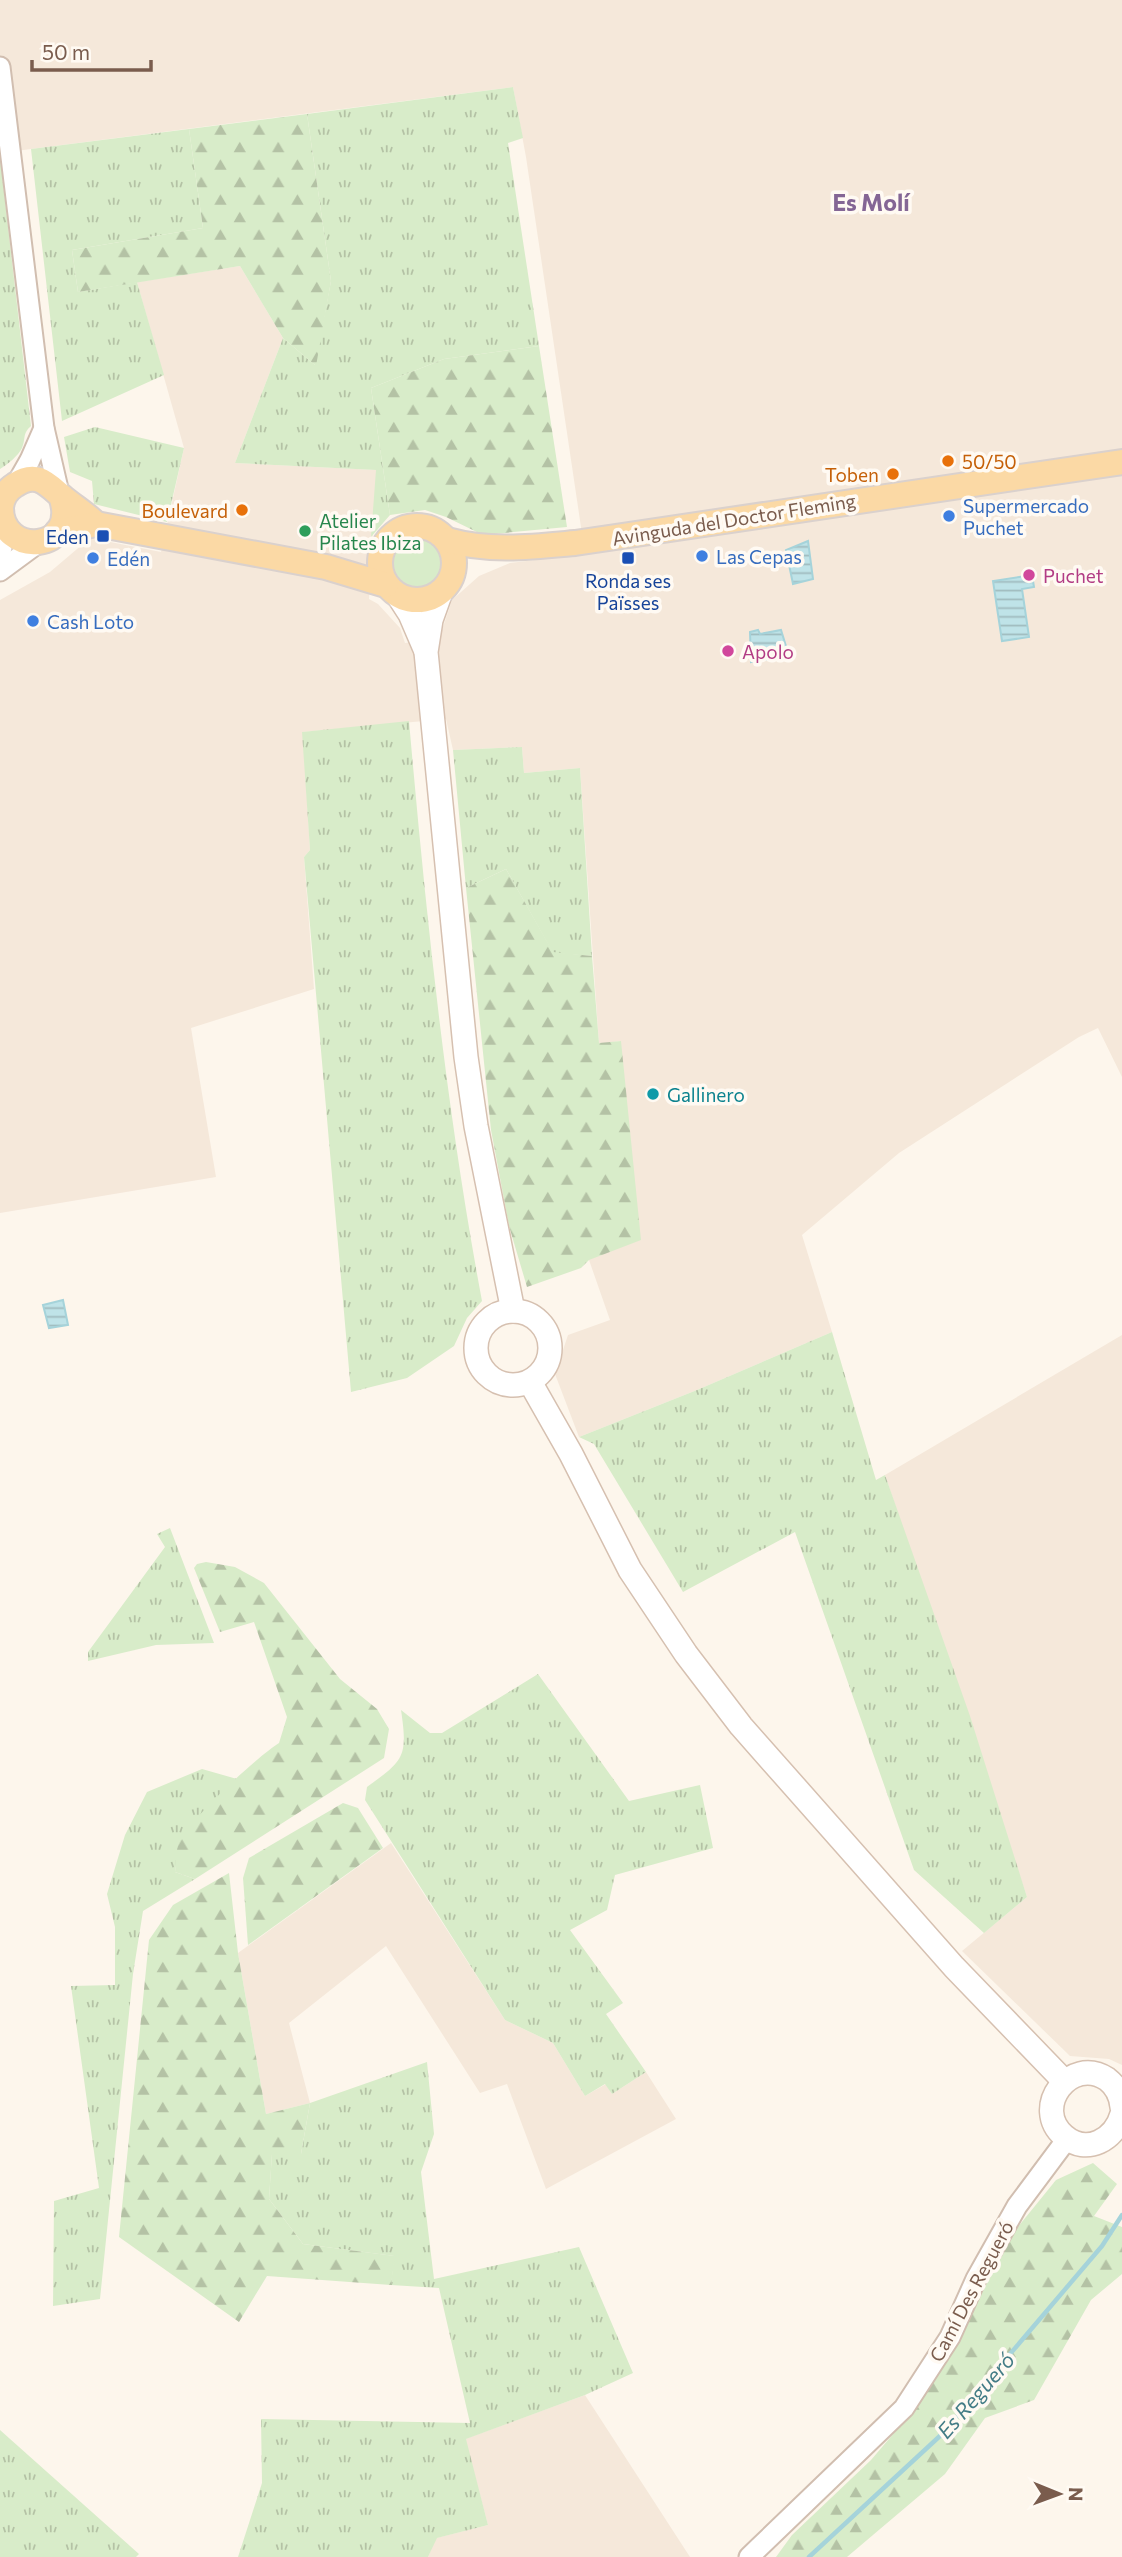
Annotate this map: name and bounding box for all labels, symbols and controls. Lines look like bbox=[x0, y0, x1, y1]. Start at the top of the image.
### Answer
scale bar bbox=[32, 28, 150, 72]
text: 50 m bbox=[42, 39, 90, 64]
district label: Es Molí bbox=[832, 188, 911, 216]
place label: 50/50 bbox=[962, 450, 1017, 473]
marker: 50/50 bbox=[940, 453, 956, 469]
place label: Toben bbox=[825, 463, 879, 486]
marker: Toben bbox=[885, 466, 901, 482]
street label: Avinguda del Doctor Fleming bbox=[611, 488, 857, 550]
place label: Supermercado Puchet bbox=[963, 494, 1089, 539]
place label: Boulevard bbox=[141, 499, 228, 522]
marker: Boulevard bbox=[234, 502, 250, 518]
marker: Supermercado Puchet bbox=[941, 508, 957, 524]
place label: Atelier Pilates Ibiza bbox=[319, 509, 421, 554]
marker: Atelier Pilates Ibiza bbox=[297, 523, 313, 539]
place label: Eden bbox=[46, 525, 89, 548]
marker: Eden bbox=[95, 528, 111, 544]
place label: Las Cepas bbox=[716, 545, 802, 568]
place label: Edén bbox=[107, 547, 150, 570]
marker: Las Cepas bbox=[694, 548, 710, 564]
marker: Edén bbox=[85, 550, 101, 566]
marker: Ronda ses Païsses bbox=[620, 550, 636, 566]
place label: Puchet bbox=[1043, 564, 1104, 587]
marker: Puchet bbox=[1021, 567, 1037, 583]
place label: Ronda ses Païsses bbox=[585, 569, 671, 614]
place label: Cash Loto bbox=[47, 610, 134, 633]
marker: Cash Loto bbox=[25, 613, 41, 629]
place label: Apolo bbox=[742, 640, 794, 663]
marker: Apolo bbox=[720, 643, 736, 659]
place label: Gallinero bbox=[667, 1083, 745, 1106]
marker: Gallinero bbox=[645, 1086, 661, 1102]
street label: Camí Des Regueró bbox=[924, 2217, 1018, 2365]
water label: Es Regueró bbox=[931, 2347, 1019, 2443]
north arrow bbox=[1024, 2459, 1094, 2529]
text: N bbox=[1065, 2487, 1088, 2502]

